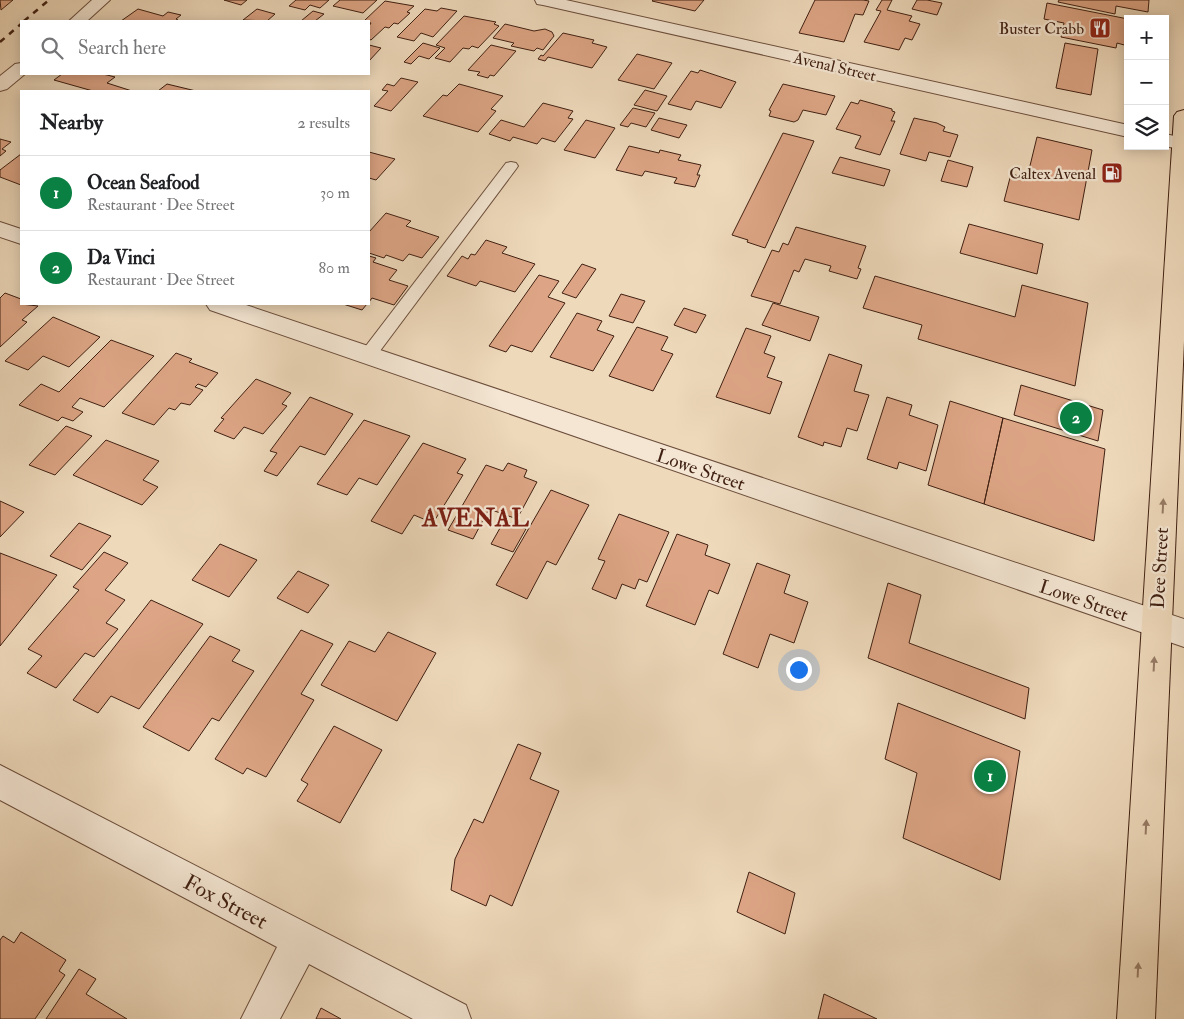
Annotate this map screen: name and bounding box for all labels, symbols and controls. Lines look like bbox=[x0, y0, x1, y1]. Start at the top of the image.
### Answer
map controls bbox=[1124, 15, 1169, 150]
button: + bbox=[1124, 15, 1169, 60]
restaurant icon: Buster Crabb bbox=[1088, 16, 1112, 40]
place label: Buster Crabb bbox=[999, 19, 1084, 39]
search box bbox=[20, 20, 370, 75]
icon: search bbox=[38, 34, 66, 62]
text: Search here bbox=[78, 36, 166, 60]
street label: Avenal Street bbox=[791, 48, 878, 86]
button: − bbox=[1124, 60, 1169, 105]
button: layers bbox=[1124, 105, 1169, 150]
text: Nearby bbox=[40, 109, 103, 136]
text: 2 results bbox=[297, 113, 350, 133]
fuel station icon: Caltex Avenal bbox=[1100, 161, 1124, 185]
place label: Caltex Avenal bbox=[1009, 164, 1096, 184]
text: Ocean Seafood bbox=[87, 171, 200, 195]
text: 1 bbox=[53, 183, 59, 203]
text: 30 m bbox=[320, 183, 350, 203]
text: Restaurant · Dee Street bbox=[87, 195, 235, 215]
text: Da Vinci bbox=[87, 246, 155, 270]
text: 2 bbox=[52, 258, 60, 278]
text: 80 m bbox=[319, 258, 350, 278]
text: Restaurant · Dee Street bbox=[87, 270, 235, 290]
pin: 2 bbox=[1060, 399, 1092, 437]
street label: Lowe Street bbox=[653, 444, 748, 496]
one-way arrow bbox=[1159, 498, 1167, 514]
district label: AVENAL bbox=[421, 503, 530, 534]
street label: Dee Street bbox=[1146, 527, 1174, 609]
street label: Lowe Street bbox=[1036, 575, 1131, 627]
one-way arrow bbox=[1151, 656, 1159, 672]
your location bbox=[786, 657, 812, 683]
pin: 1 bbox=[974, 757, 1006, 795]
one-way arrow bbox=[1142, 818, 1150, 834]
street label: Fox Street bbox=[179, 868, 272, 936]
one-way arrow bbox=[1135, 962, 1143, 978]

